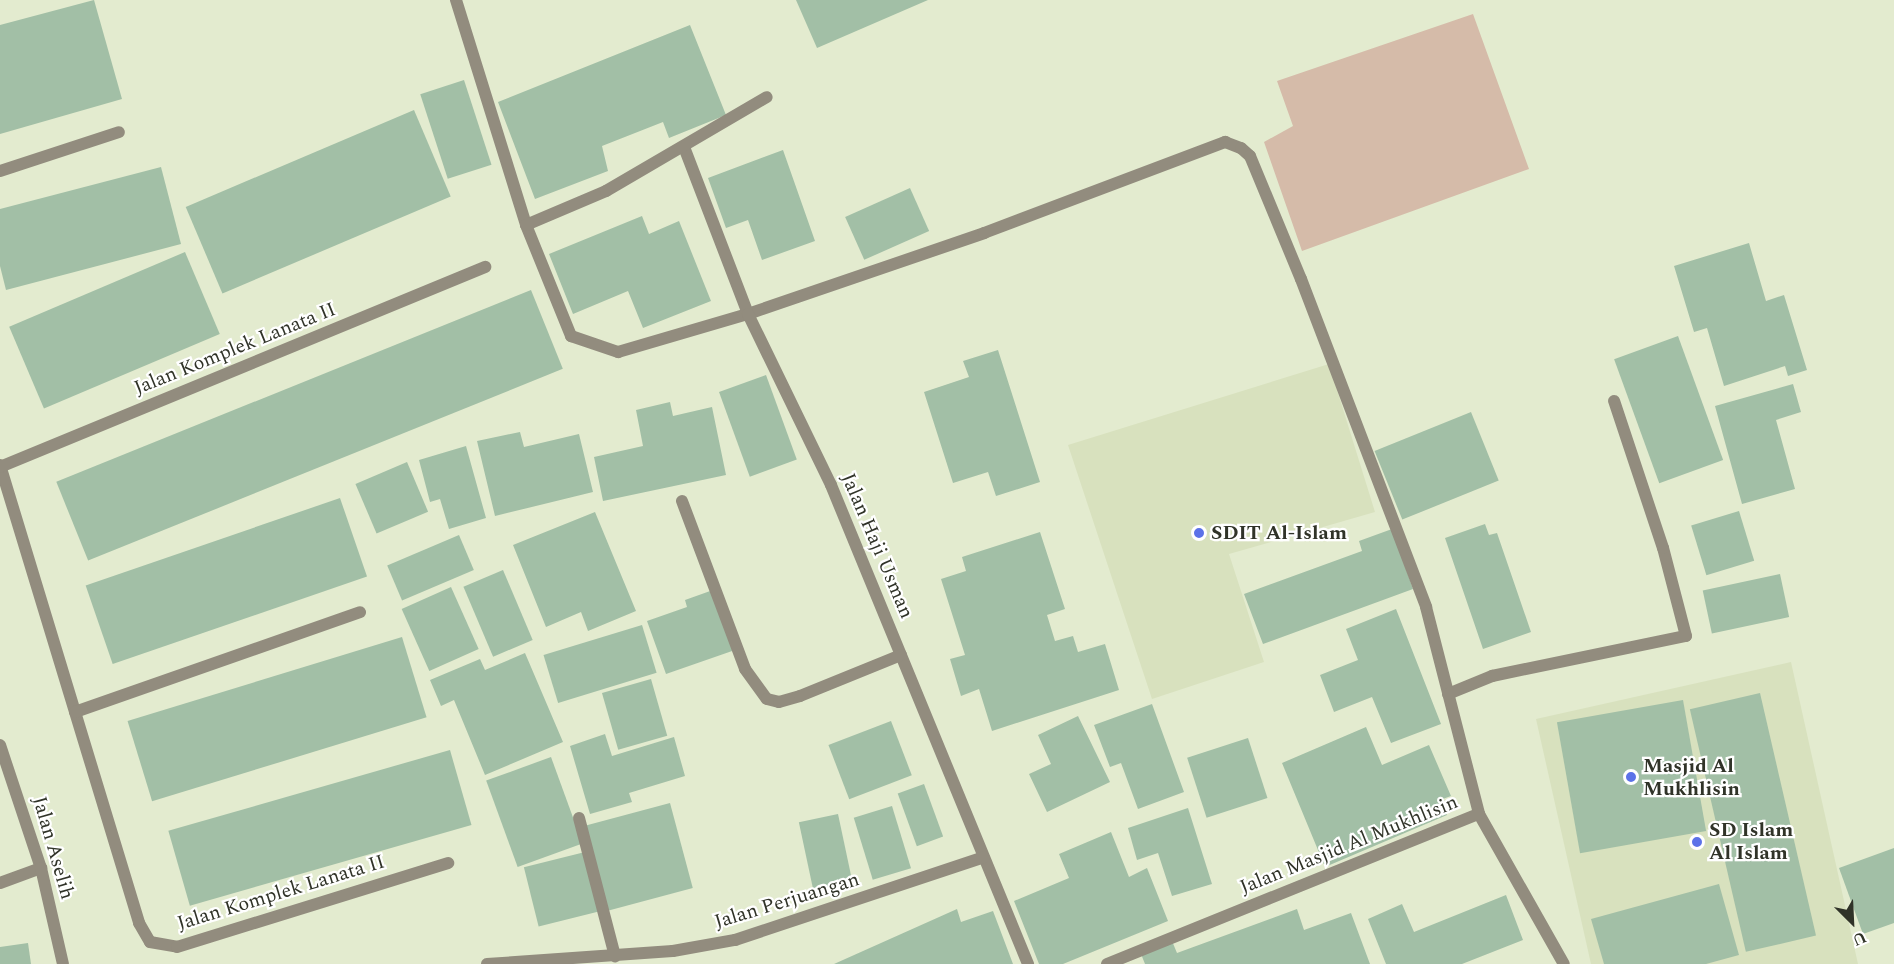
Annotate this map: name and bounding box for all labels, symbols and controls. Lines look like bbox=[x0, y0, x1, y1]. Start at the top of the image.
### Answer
street label: Jalan Komplek Lanata II bbox=[131, 298, 339, 400]
street label: Jalan Haji Usman bbox=[836, 470, 918, 622]
place label: SDIT Al-Islam bbox=[1211, 521, 1347, 545]
marker: SDIT Al-Islam bbox=[1192, 526, 1206, 540]
place label: Masjid Al Mukhlisin bbox=[1643, 754, 1740, 801]
marker: Masjid Al Mukhlisin bbox=[1624, 770, 1638, 784]
street label: Jalan Masjid Al Mukhlisin bbox=[1237, 790, 1461, 900]
street label: Jalan Aselih bbox=[27, 794, 79, 902]
place label: SD Islam Al Islam bbox=[1709, 819, 1793, 866]
marker: SD Islam Al Islam bbox=[1690, 835, 1704, 849]
street label: Jalan Komplek Lanata II bbox=[174, 850, 388, 936]
street label: Jalan Perjuangan bbox=[712, 868, 862, 934]
north arrow bbox=[1822, 892, 1882, 952]
text: U bbox=[1848, 925, 1870, 952]

